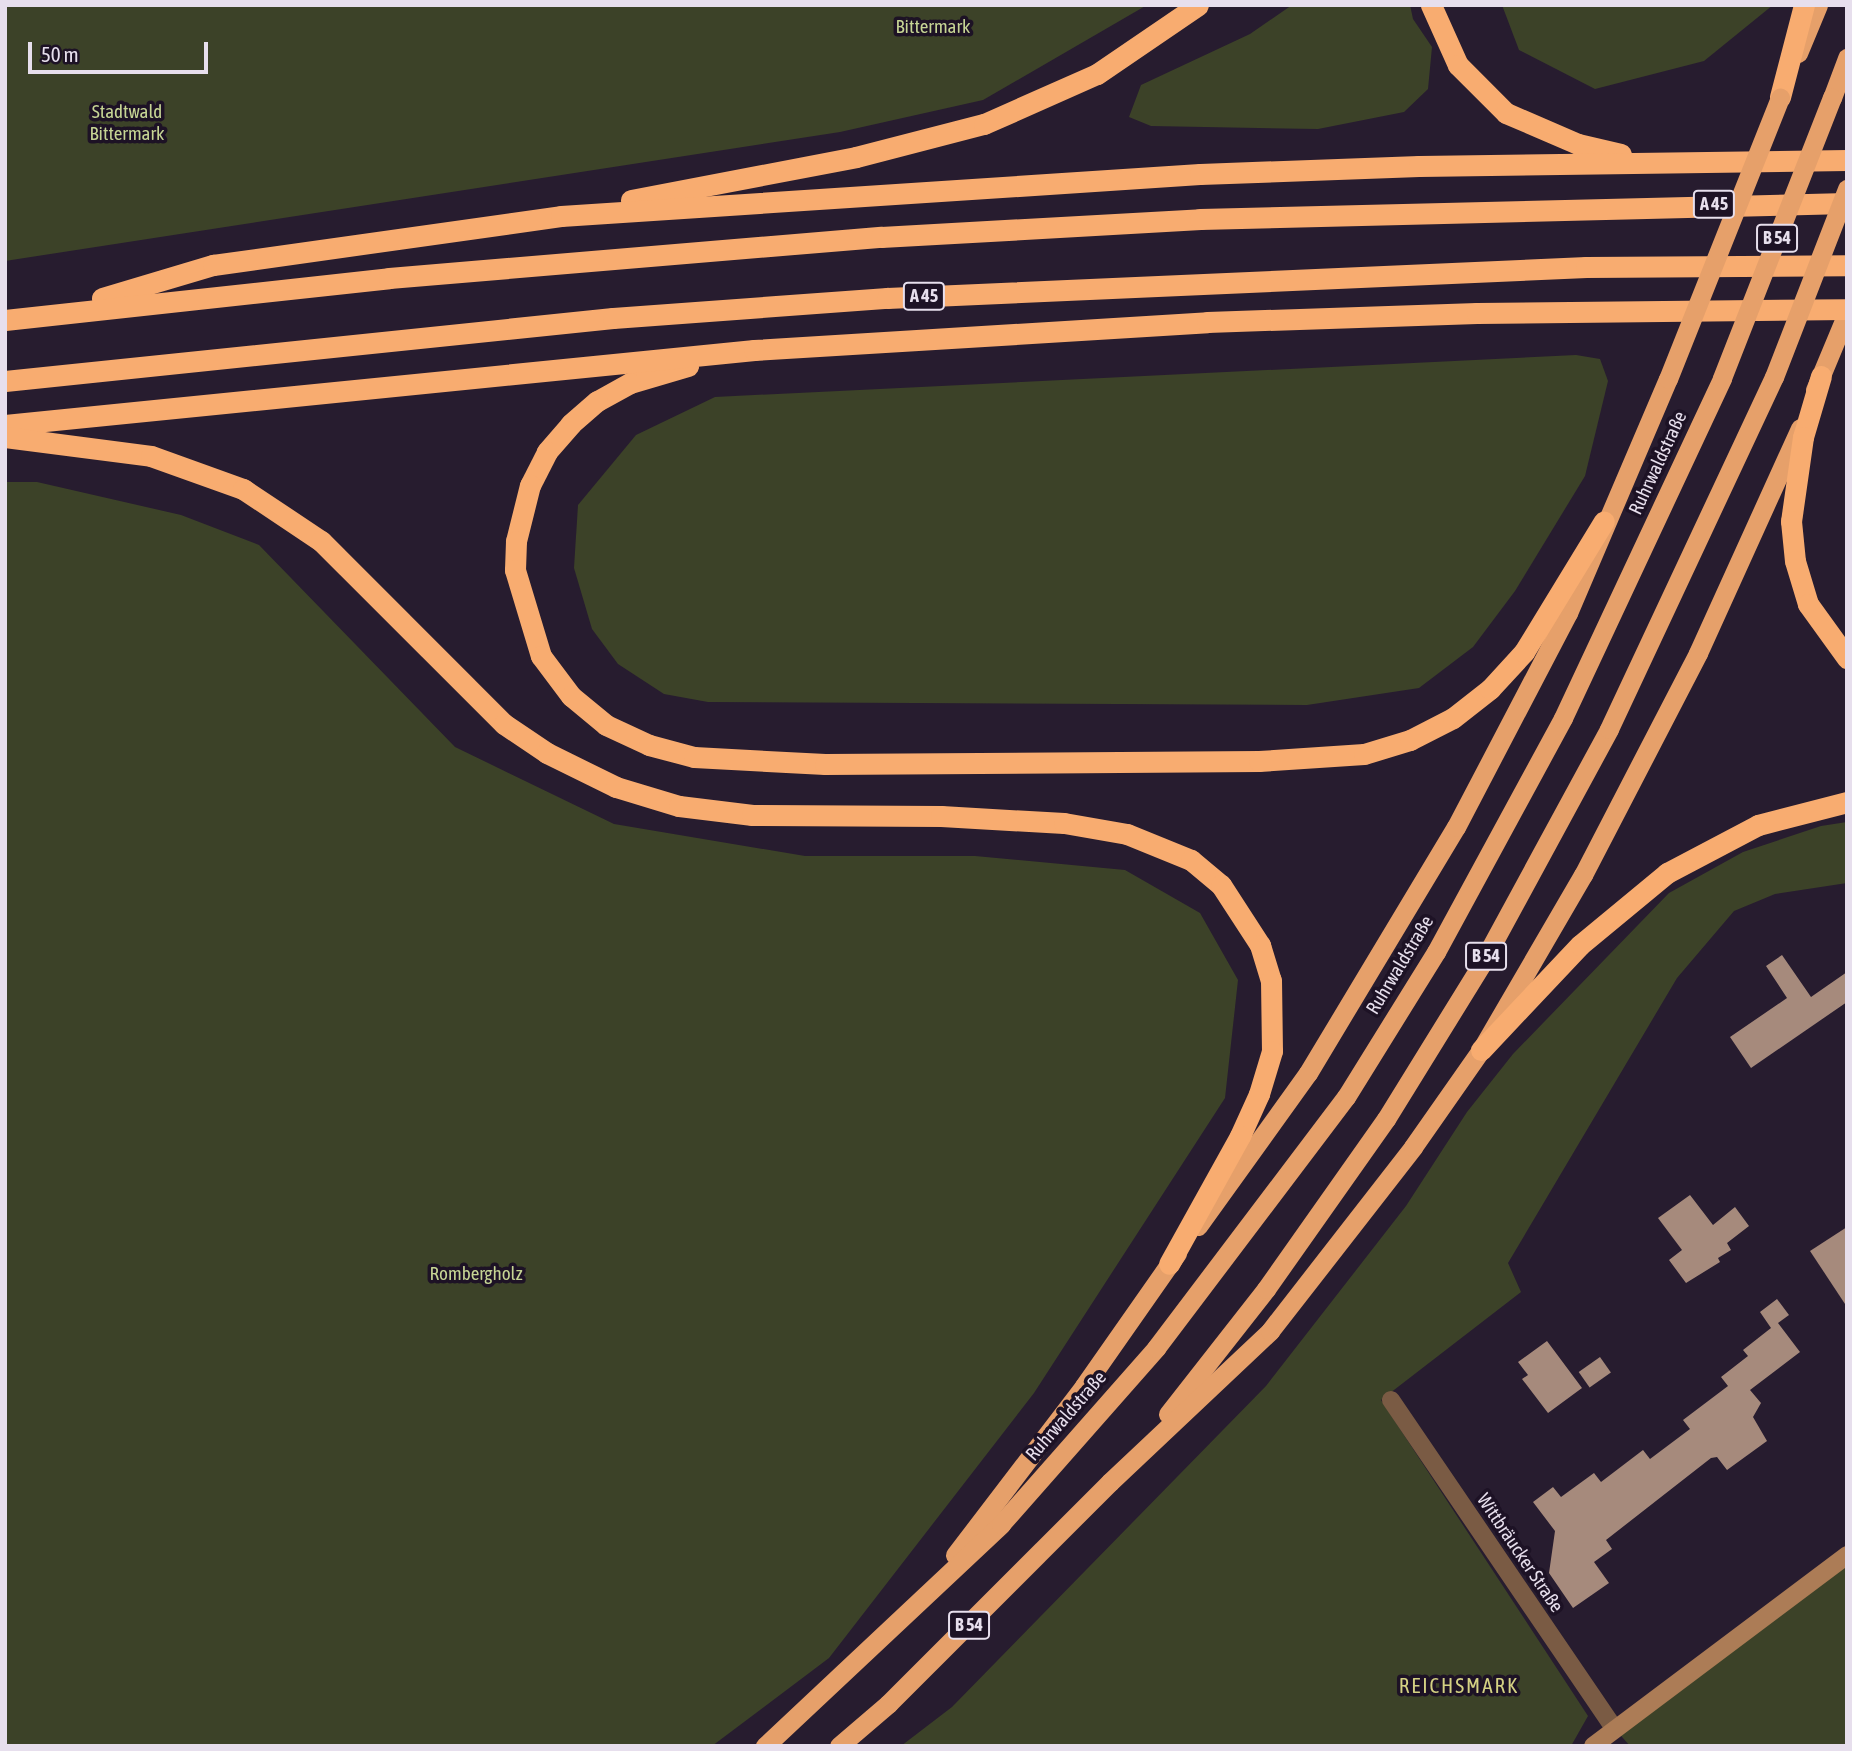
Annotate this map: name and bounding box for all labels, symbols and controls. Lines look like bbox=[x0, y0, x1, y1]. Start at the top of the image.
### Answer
park label: Bittermark bbox=[896, 16, 970, 38]
scale bar bbox=[32, 28, 212, 72]
text: 50 m bbox=[41, 42, 79, 66]
park label: Stadtwald Bittermark bbox=[90, 101, 164, 145]
road number: A 45 bbox=[1691, 190, 1737, 218]
road number: B 54 bbox=[1756, 224, 1798, 252]
road number: A 45 bbox=[901, 282, 947, 310]
street label: Ruhrwaldstraße bbox=[1624, 408, 1692, 518]
street label: Ruhrwaldstraße bbox=[1362, 911, 1438, 1019]
road number: B 54 bbox=[1465, 942, 1507, 971]
park label: Rombergholz bbox=[430, 1263, 522, 1285]
street label: Ruhrwaldstraße bbox=[1021, 1367, 1111, 1465]
street label: Wittbräucker Straße bbox=[1472, 1489, 1568, 1617]
road number: B 54 bbox=[948, 1610, 990, 1640]
district label: REICHSMARK bbox=[1400, 1672, 1518, 1698]

